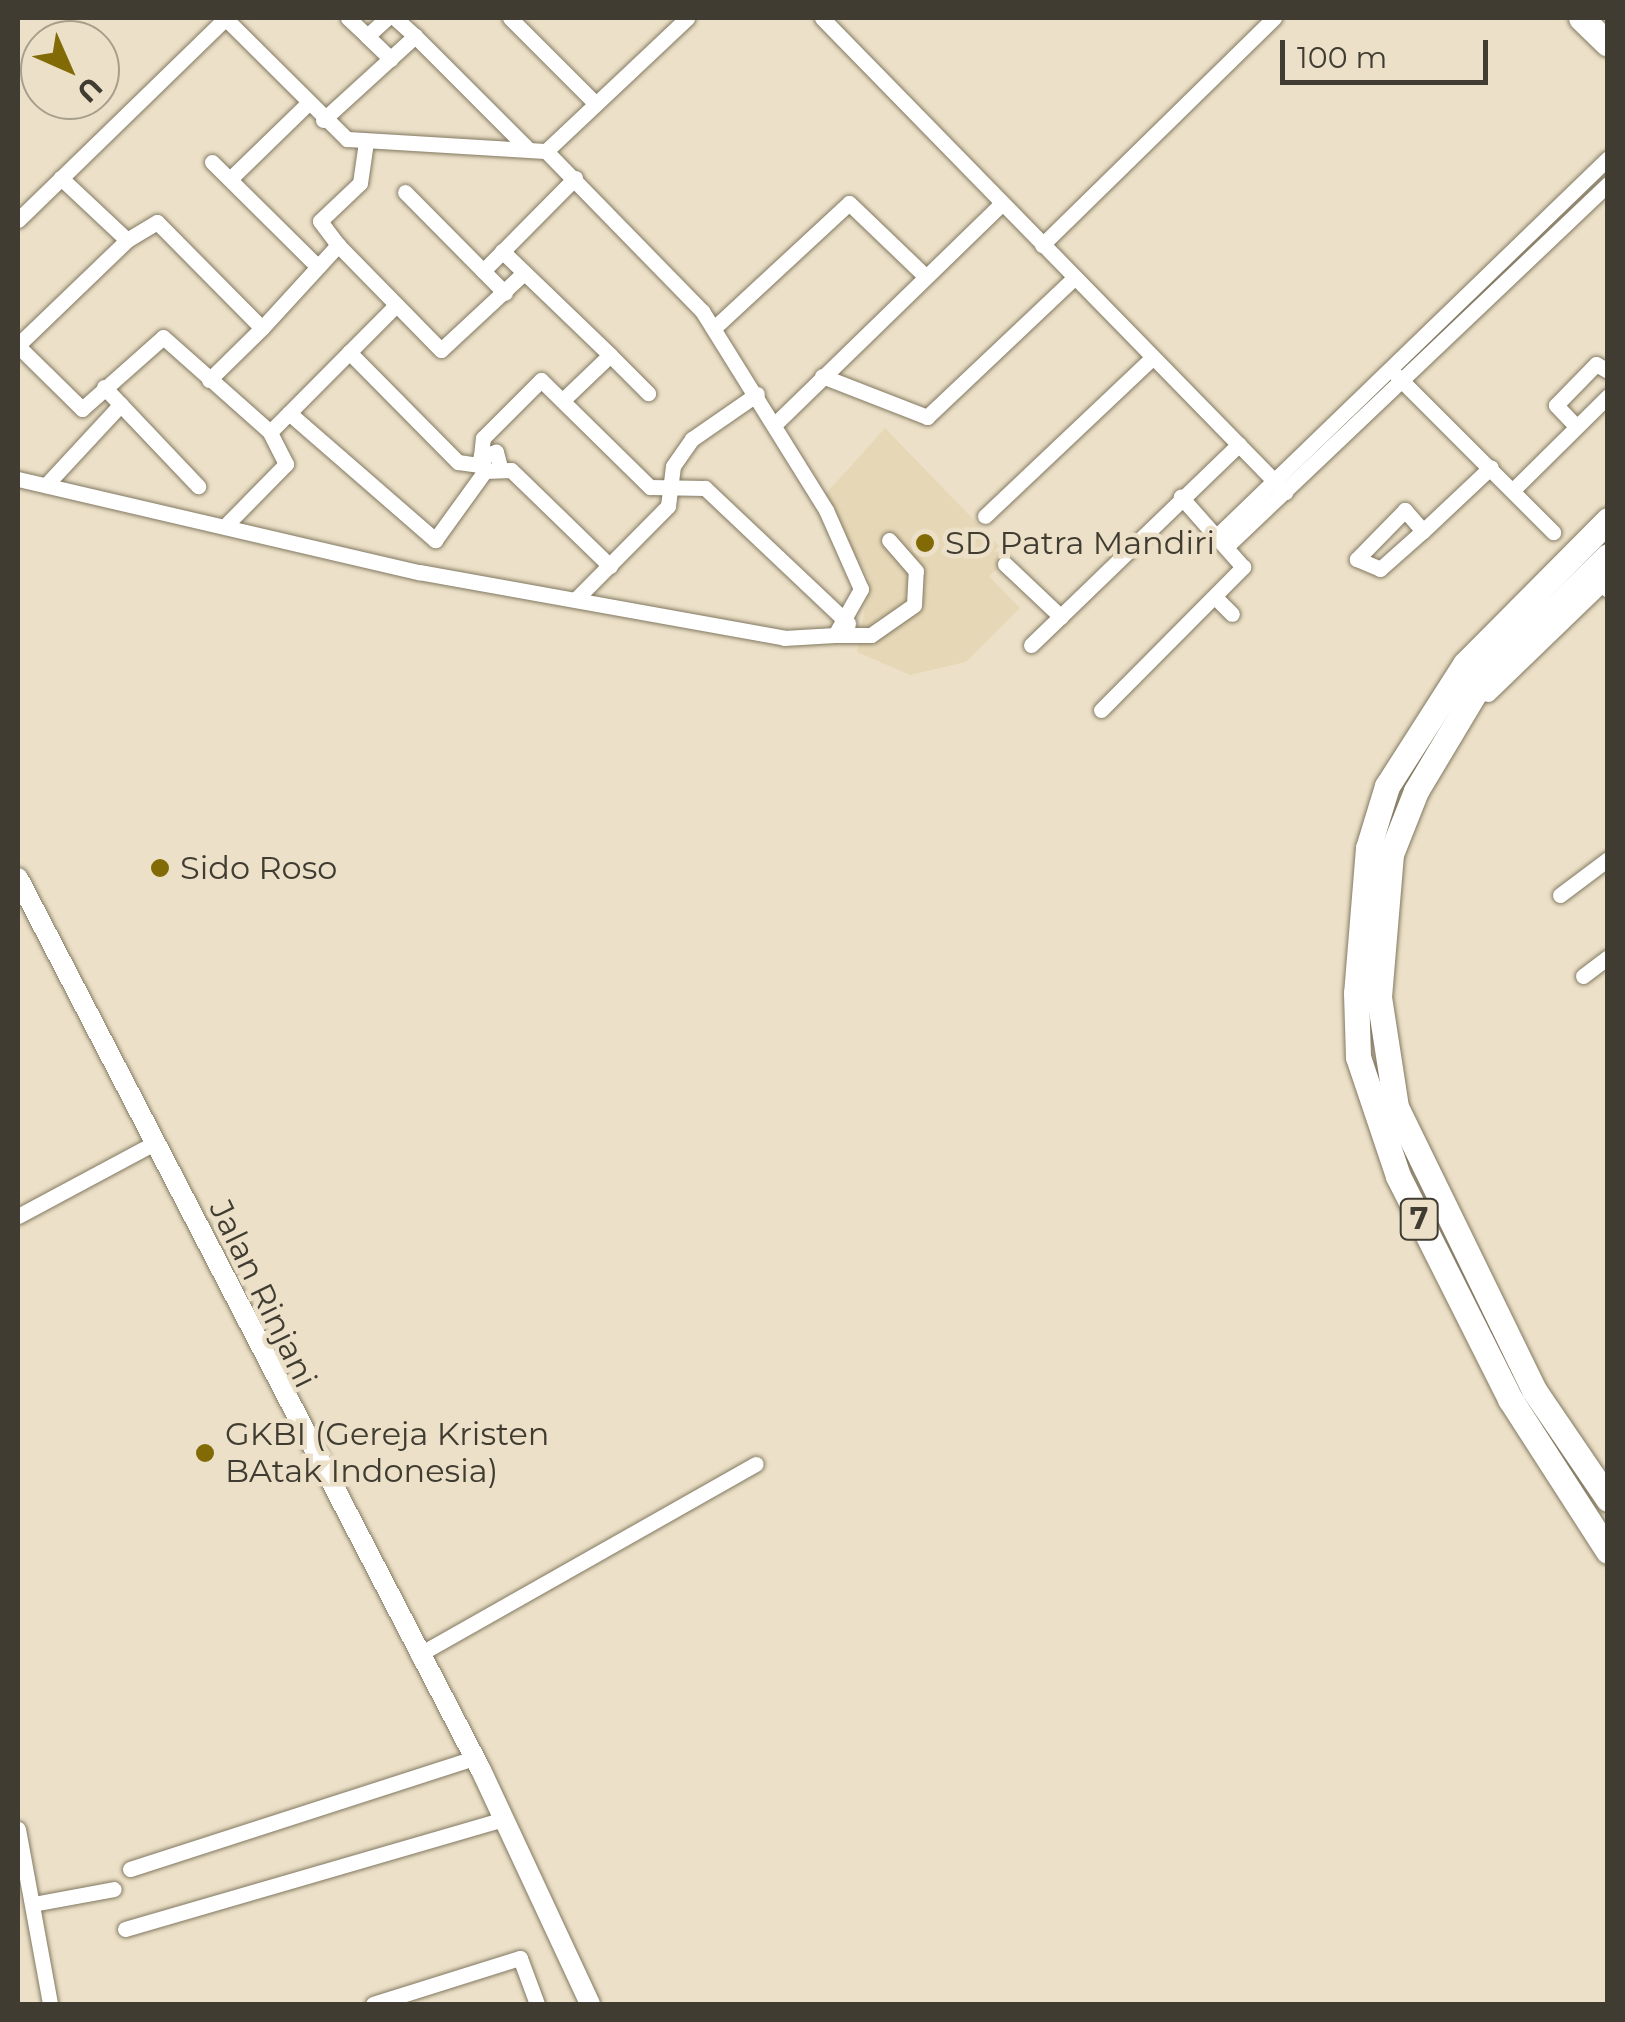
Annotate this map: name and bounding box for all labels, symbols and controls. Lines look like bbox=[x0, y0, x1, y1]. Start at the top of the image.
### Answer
north arrow bbox=[20, 20, 120, 120]
scale bar bbox=[1285, 20, 1492, 82]
text: 100 m bbox=[1297, 39, 1387, 76]
text: U bbox=[70, 70, 110, 110]
place label: SD Patra Mandiri bbox=[945, 524, 1215, 562]
marker: SD Patra Mandiri bbox=[914, 532, 936, 554]
place label: Sido Roso bbox=[180, 849, 337, 887]
marker: Sido Roso bbox=[149, 857, 171, 879]
street label: Jalan Rinjani bbox=[201, 1194, 325, 1394]
road number: 7 bbox=[1399, 1194, 1439, 1244]
place label: GKBI (Gereja Kristen BAtak Indonesia) bbox=[225, 1416, 549, 1491]
marker: GKBI (Gereja Kristen BAtak Indonesia) bbox=[194, 1442, 216, 1464]

